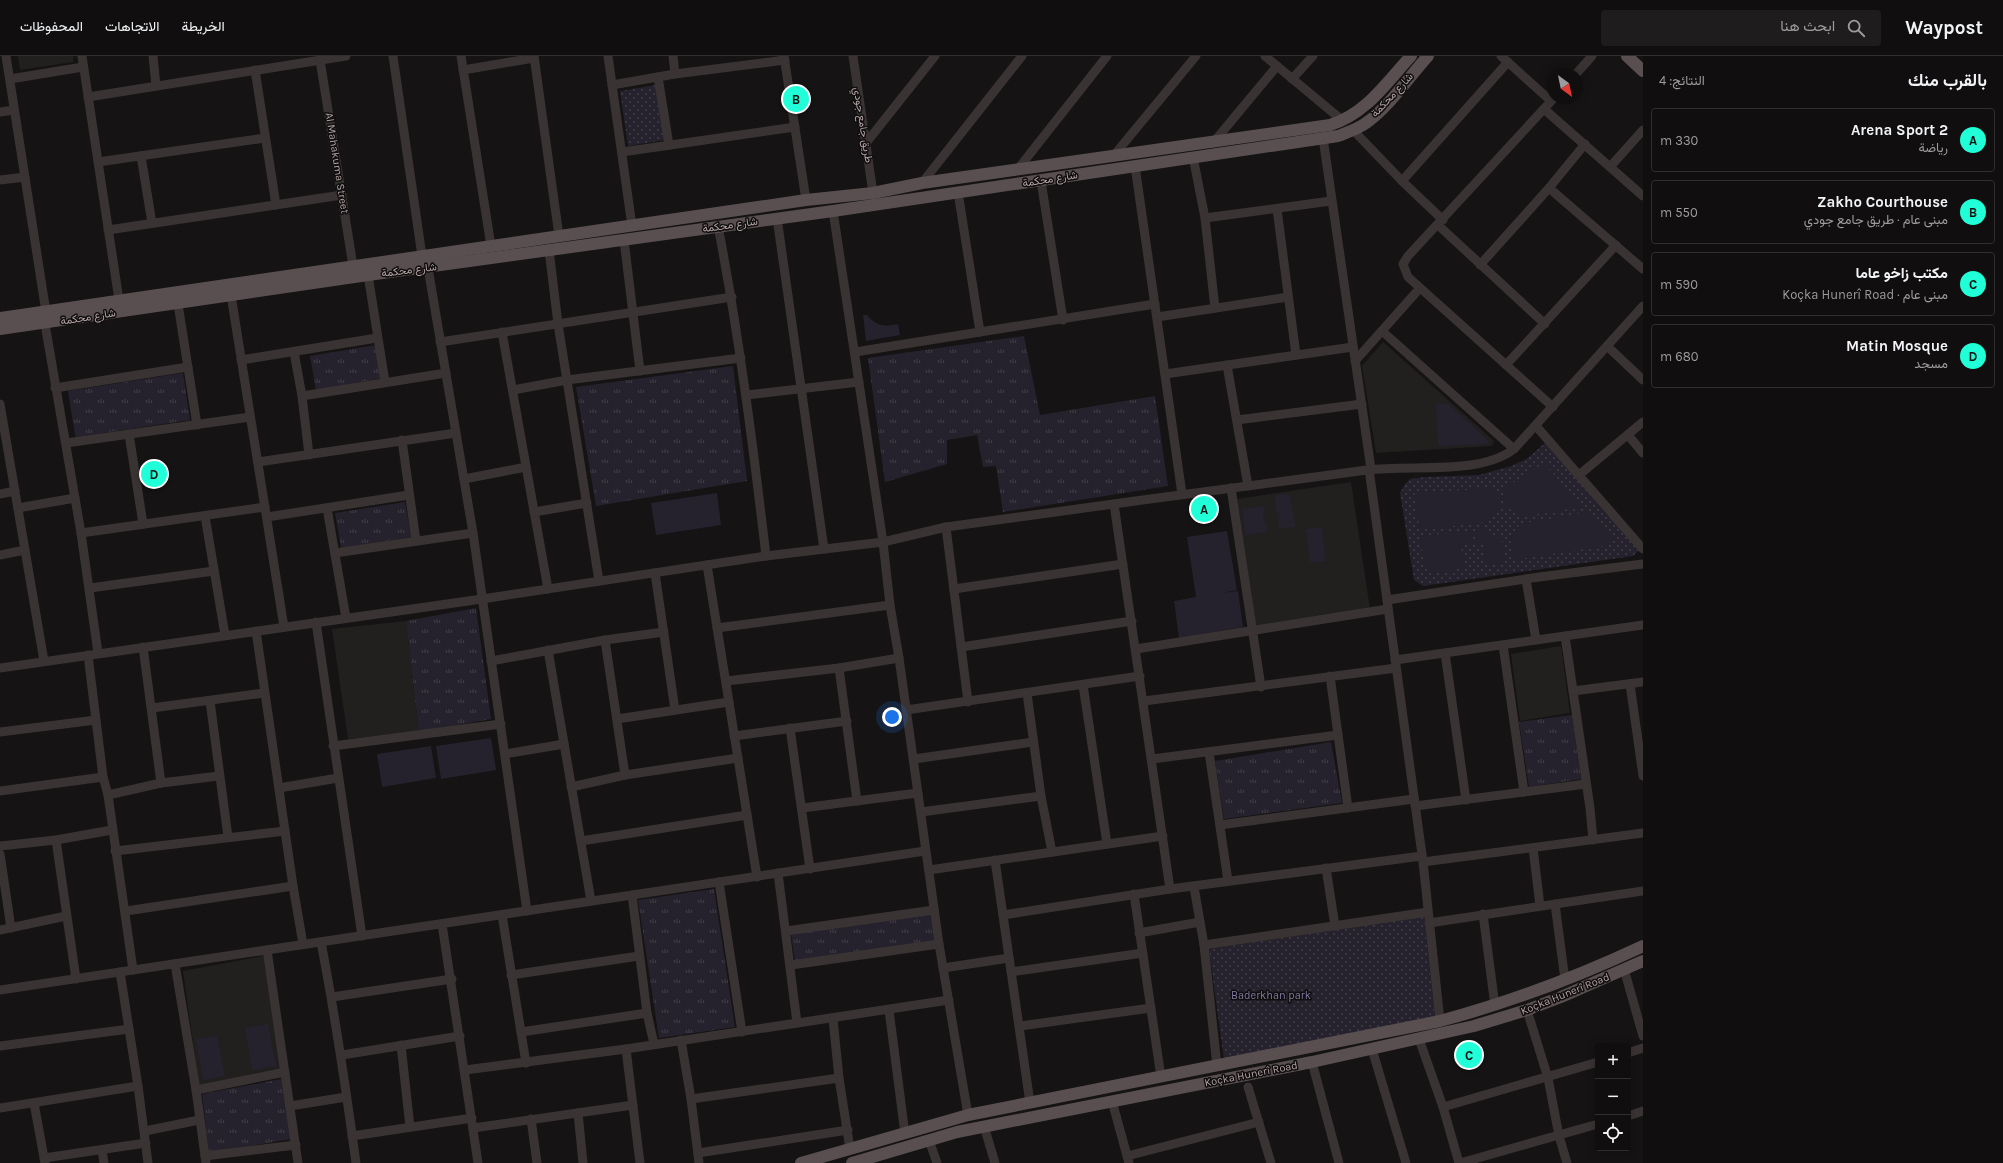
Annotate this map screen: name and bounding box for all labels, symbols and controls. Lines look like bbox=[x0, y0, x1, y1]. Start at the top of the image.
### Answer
search box bbox=[1601, 10, 1881, 46]
text: ابحث هنا bbox=[1780, 17, 1835, 35]
icon: search bbox=[1845, 17, 1867, 39]
text: Waypost bbox=[1905, 17, 1983, 39]
text: المحفوظات bbox=[20, 18, 83, 35]
text: الاتجاهات bbox=[105, 18, 159, 35]
text: الخريطة bbox=[181, 18, 225, 35]
north arrow bbox=[1547, 68, 1583, 104]
street label: شارع محكمة bbox=[1368, 70, 1417, 120]
text: بالقرب منك bbox=[1908, 70, 1987, 90]
text: النتائج: 4 bbox=[1659, 73, 1705, 88]
pin: B bbox=[783, 84, 809, 114]
street label: طريق جامع جودي bbox=[848, 86, 875, 164]
street label: Al Mahakuma Street bbox=[323, 112, 351, 214]
text: Arena Sport 2 bbox=[1851, 121, 1948, 139]
text: 330 m bbox=[1660, 133, 1698, 148]
text: A bbox=[1969, 133, 1977, 148]
text: رياضة bbox=[1918, 140, 1948, 155]
street label: شارع محكمة bbox=[1021, 168, 1079, 191]
text: Zakho Courthouse bbox=[1817, 193, 1948, 211]
text: 550 m bbox=[1660, 205, 1698, 220]
text: B bbox=[1969, 205, 1977, 220]
text: مبنى عام · طريق جامع جودي bbox=[1804, 212, 1948, 227]
street label: شارع محكمة bbox=[701, 215, 759, 236]
street label: شارع محكمة bbox=[381, 260, 438, 281]
text: مكتب زاخو عاما bbox=[1856, 264, 1948, 282]
text: 590 m bbox=[1660, 277, 1698, 292]
text: C bbox=[1969, 277, 1977, 292]
text: مبنى عام · Koçka Hunerî Road bbox=[1782, 287, 1948, 302]
street label: شارع محكمة bbox=[59, 306, 117, 329]
text: Matin Mosque bbox=[1846, 337, 1948, 355]
text: 680 m bbox=[1660, 349, 1698, 364]
text: D bbox=[1969, 349, 1977, 364]
text: مسجد bbox=[1914, 356, 1948, 371]
pin: D bbox=[141, 459, 167, 489]
pin: A bbox=[1191, 494, 1217, 524]
your location bbox=[882, 707, 902, 727]
street label: Koçka Hunerî Road bbox=[1519, 970, 1611, 1018]
park label: Baderkhan park bbox=[1231, 989, 1311, 1002]
pin: C bbox=[1456, 1040, 1482, 1070]
map controls bbox=[1595, 1043, 1631, 1151]
button: + bbox=[1595, 1043, 1631, 1079]
street label: Koçka Hunerî Road bbox=[1203, 1059, 1299, 1089]
button: − bbox=[1595, 1079, 1631, 1115]
button: locate bbox=[1595, 1115, 1631, 1151]

